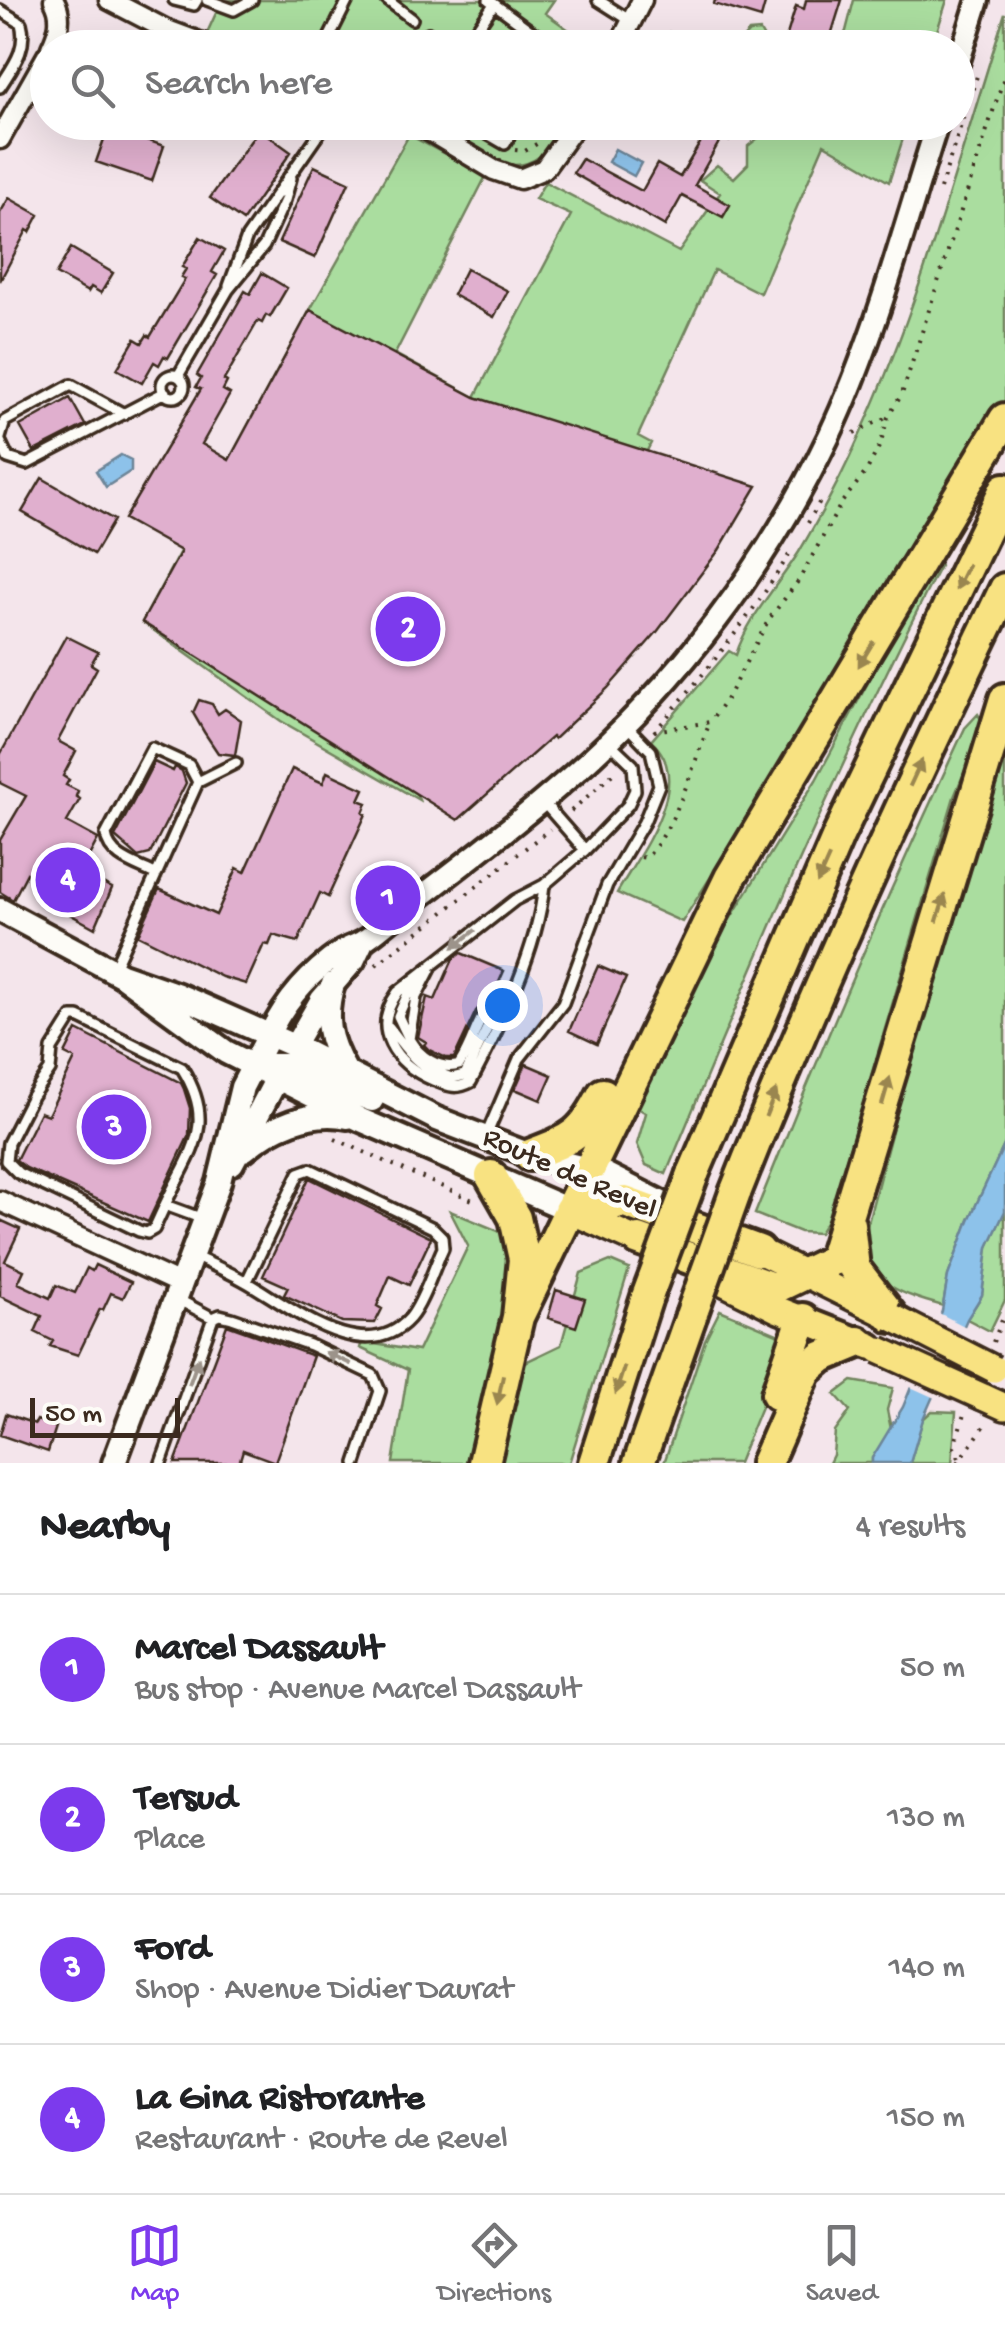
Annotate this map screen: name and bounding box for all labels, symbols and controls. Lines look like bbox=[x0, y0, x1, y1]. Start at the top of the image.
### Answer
search box bbox=[30, 30, 975, 140]
icon: search bbox=[65, 58, 120, 113]
text: Search here bbox=[145, 63, 332, 107]
one-way arrow bbox=[954, 562, 971, 591]
pin: 2 bbox=[376, 592, 440, 666]
one-way arrow bbox=[857, 640, 876, 667]
one-way arrow bbox=[908, 758, 924, 788]
pin: 4 bbox=[36, 842, 100, 918]
one-way arrow bbox=[815, 855, 831, 885]
pin: 1 bbox=[356, 860, 420, 936]
one-way arrow bbox=[934, 892, 949, 922]
one-way arrow bbox=[451, 929, 477, 949]
your location bbox=[477, 980, 528, 1031]
one-way arrow bbox=[879, 1076, 894, 1106]
one-way arrow bbox=[763, 1087, 779, 1117]
pin: 3 bbox=[82, 1090, 146, 1164]
street label: Route de Revel bbox=[477, 1121, 661, 1229]
one-way arrow bbox=[323, 1350, 352, 1367]
one-way arrow bbox=[187, 1356, 202, 1386]
one-way arrow bbox=[611, 1365, 626, 1395]
one-way arrow bbox=[491, 1375, 507, 1406]
scale bar bbox=[30, 1393, 180, 1438]
text: 50 m bbox=[45, 1399, 102, 1432]
text: Nearby bbox=[40, 1504, 170, 1553]
text: 4 results bbox=[856, 1509, 965, 1547]
text: Marcel Dassault bbox=[135, 1628, 382, 1672]
text: 1 bbox=[66, 1650, 79, 1688]
text: 50 m bbox=[900, 1650, 965, 1688]
text: Bus stop · Avenue Marcel Dassault bbox=[135, 1672, 580, 1710]
text: Tersud bbox=[135, 1778, 237, 1822]
text: 2 bbox=[65, 1800, 80, 1838]
text: 130 m bbox=[887, 1800, 965, 1838]
text: Place bbox=[135, 1822, 205, 1860]
text: Ford bbox=[135, 1928, 210, 1972]
text: 3 bbox=[64, 1950, 81, 1988]
text: 140 m bbox=[888, 1950, 965, 1988]
text: Shop · Avenue Didier Daurat bbox=[135, 1972, 513, 2010]
text: La Gina Ristorante bbox=[135, 2078, 424, 2122]
text: 4 bbox=[65, 2100, 80, 2138]
text: 150 m bbox=[887, 2100, 965, 2138]
text: Restaurant · Route de Revel bbox=[135, 2122, 508, 2160]
tab: Map bbox=[127, 2218, 182, 2311]
tab: Directions bbox=[437, 2218, 551, 2311]
tab: Saved bbox=[806, 2218, 878, 2311]

